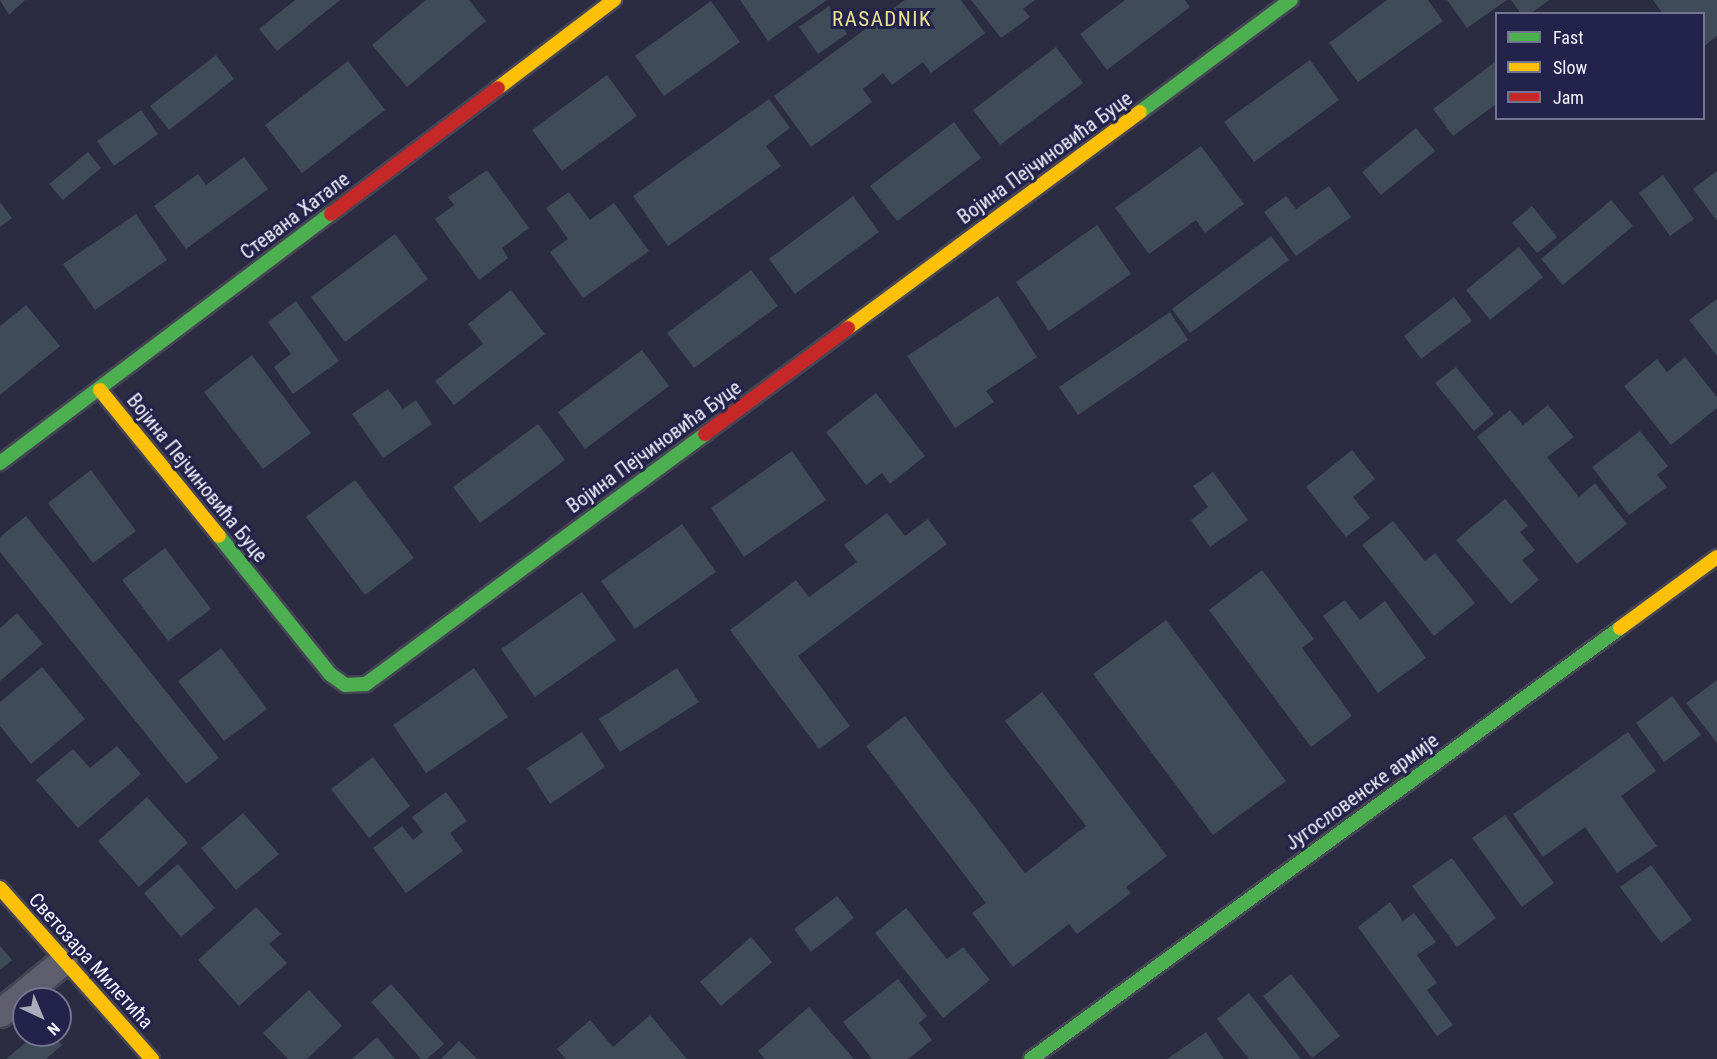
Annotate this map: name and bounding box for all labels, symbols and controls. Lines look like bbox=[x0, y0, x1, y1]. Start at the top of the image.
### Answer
district label: RASADNIK bbox=[832, 6, 932, 32]
legend bbox=[1495, 12, 1705, 120]
text: Fast bbox=[1553, 27, 1584, 48]
text: Slow bbox=[1553, 57, 1587, 78]
street label: Војина Пејчиновића Буце bbox=[953, 87, 1137, 229]
text: Jam bbox=[1553, 87, 1584, 108]
street label: Стевана Хатале bbox=[236, 167, 354, 265]
street label: Војина Пејчиновића Буце bbox=[562, 376, 746, 518]
street label: Војина Пејчиновића Буце bbox=[122, 389, 272, 567]
street label: Југословенске армије bbox=[1281, 728, 1443, 856]
street label: Светозара Милетића bbox=[24, 888, 158, 1034]
north arrow bbox=[12, 987, 72, 1047]
text: N bbox=[43, 1019, 64, 1039]

